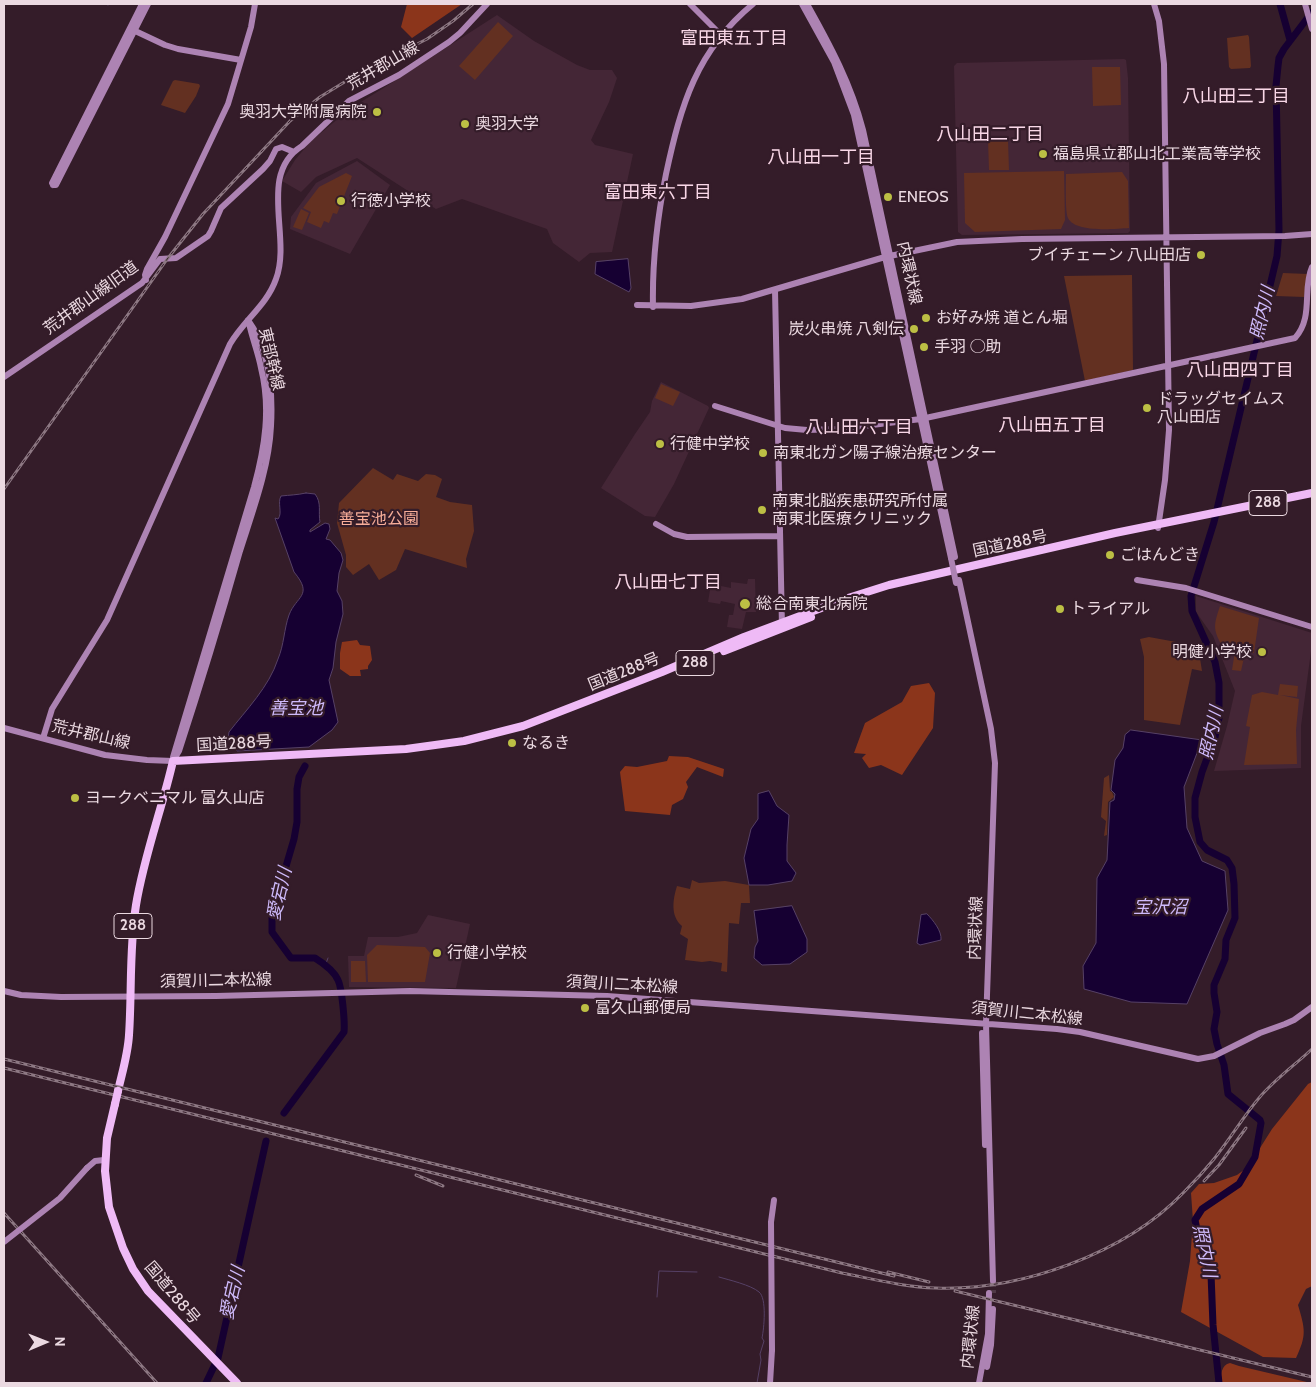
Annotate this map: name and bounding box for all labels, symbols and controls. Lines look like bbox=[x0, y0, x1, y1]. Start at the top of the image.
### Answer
district label: 富田東五丁目 bbox=[680, 28, 788, 50]
street label: 荒井郡山線 bbox=[344, 38, 422, 94]
district label: 八山田三丁目 bbox=[1182, 86, 1290, 108]
place label: 奥羽大学附属病院 bbox=[239, 102, 367, 122]
marker: 奥羽大学附属病院 bbox=[371, 106, 383, 118]
place label: 奥羽大学 bbox=[475, 114, 539, 134]
marker: 奥羽大学 bbox=[459, 118, 471, 130]
district label: 八山田二丁目 bbox=[936, 124, 1044, 146]
place label: 福島県立郡山北工業高等学校 bbox=[1053, 144, 1261, 164]
district label: 八山田一丁目 bbox=[767, 147, 875, 169]
marker: 福島県立郡山北工業高等学校 bbox=[1037, 148, 1049, 160]
district label: 富田東六丁目 bbox=[604, 182, 712, 204]
place label: ENEOS bbox=[898, 187, 948, 207]
place label: 行徳小学校 bbox=[351, 191, 431, 211]
marker: ENEOS bbox=[882, 191, 894, 203]
marker: 行徳小学校 bbox=[335, 195, 347, 207]
street label: 内環状線 bbox=[893, 240, 925, 306]
place label: ブイチェーン 八山田店 bbox=[1027, 245, 1191, 265]
marker: ブイチェーン 八山田店 bbox=[1195, 249, 1207, 261]
street label: 荒井郡山線旧道 bbox=[40, 257, 142, 339]
water label: 照内川 bbox=[1246, 284, 1280, 342]
place label: お好み焼 道とん堀 bbox=[936, 308, 1068, 328]
marker: お好み焼 道とん堀 bbox=[920, 312, 932, 324]
place label: 炭火串焼 八剣伝 bbox=[788, 319, 904, 339]
marker: 炭火串焼 八剣伝 bbox=[908, 323, 920, 335]
street label: 東部幹線 bbox=[254, 326, 288, 392]
place label: 手羽 ○助 bbox=[934, 337, 1002, 357]
marker: 手羽 ○助 bbox=[918, 341, 930, 353]
district label: 八山田四丁目 bbox=[1186, 360, 1294, 382]
place label: ドラッグセイムス 八山田店 bbox=[1157, 389, 1285, 427]
marker: ドラッグセイムス 八山田店 bbox=[1141, 402, 1153, 414]
district label: 八山田五丁目 bbox=[998, 415, 1106, 437]
district label: 八山田六丁目 bbox=[805, 417, 913, 439]
place label: 行健中学校 bbox=[670, 434, 750, 454]
marker: 行健中学校 bbox=[654, 438, 666, 450]
place label: 南東北ガン陽子線治療センター bbox=[773, 443, 997, 463]
marker: 南東北ガン陽子線治療センター bbox=[757, 447, 769, 459]
road number: 288 bbox=[1249, 490, 1287, 516]
place label: 南東北脳疾患研究所付属 南東北医療クリニック bbox=[772, 491, 948, 529]
marker: 南東北脳疾患研究所付属 南東北医療クリニック bbox=[756, 504, 768, 516]
park label: 善宝池公園 bbox=[339, 509, 419, 529]
street label: 国道288号 bbox=[971, 527, 1049, 561]
place label: ごはんどき bbox=[1120, 545, 1200, 565]
marker: ごはんどき bbox=[1104, 549, 1116, 561]
district label: 八山田七丁目 bbox=[614, 572, 722, 594]
place label: 総合南東北病院 bbox=[756, 594, 868, 614]
marker: 総合南東北病院 bbox=[738, 597, 752, 611]
place label: トライアル bbox=[1070, 599, 1150, 619]
marker: トライアル bbox=[1054, 603, 1066, 615]
place label: 明健小学校 bbox=[1172, 642, 1252, 662]
marker: 明健小学校 bbox=[1256, 646, 1268, 658]
street label: 国道288号 bbox=[585, 649, 663, 695]
road number: 288 bbox=[676, 650, 714, 676]
water label: 善宝池 bbox=[269, 698, 323, 720]
water label: 照内川 bbox=[1196, 704, 1228, 762]
street label: 荒井郡山線 bbox=[50, 717, 132, 753]
street label: 国道288号 bbox=[196, 732, 272, 756]
place label: なるき bbox=[522, 733, 570, 753]
marker: なるき bbox=[506, 737, 518, 749]
place label: ヨークベニマル 富久山店 bbox=[85, 788, 265, 808]
marker: ヨークベニマル 富久山店 bbox=[69, 792, 81, 804]
water label: 愛宕川 bbox=[263, 865, 297, 923]
street label: 内環状線 bbox=[965, 896, 987, 960]
water label: 宝沢沼 bbox=[1133, 897, 1187, 919]
road number: 288 bbox=[114, 914, 152, 938]
place label: 行健小学校 bbox=[447, 943, 527, 963]
marker: 行健小学校 bbox=[431, 947, 443, 959]
street label: 須賀川二本松線 bbox=[160, 970, 272, 992]
street label: 須賀川二本松線 bbox=[566, 972, 678, 998]
place label: 富久山郵便局 bbox=[595, 998, 691, 1018]
street label: 須賀川二本松線 bbox=[970, 999, 1084, 1029]
marker: 富久山郵便局 bbox=[579, 1002, 591, 1014]
water label: 照内川 bbox=[1188, 1222, 1220, 1280]
street label: 国道288号 bbox=[140, 1258, 204, 1328]
water label: 愛宕川 bbox=[216, 1264, 250, 1322]
street label: 内環状線 bbox=[958, 1304, 984, 1370]
north arrow bbox=[20, 1317, 70, 1367]
text: N bbox=[51, 1337, 69, 1347]

